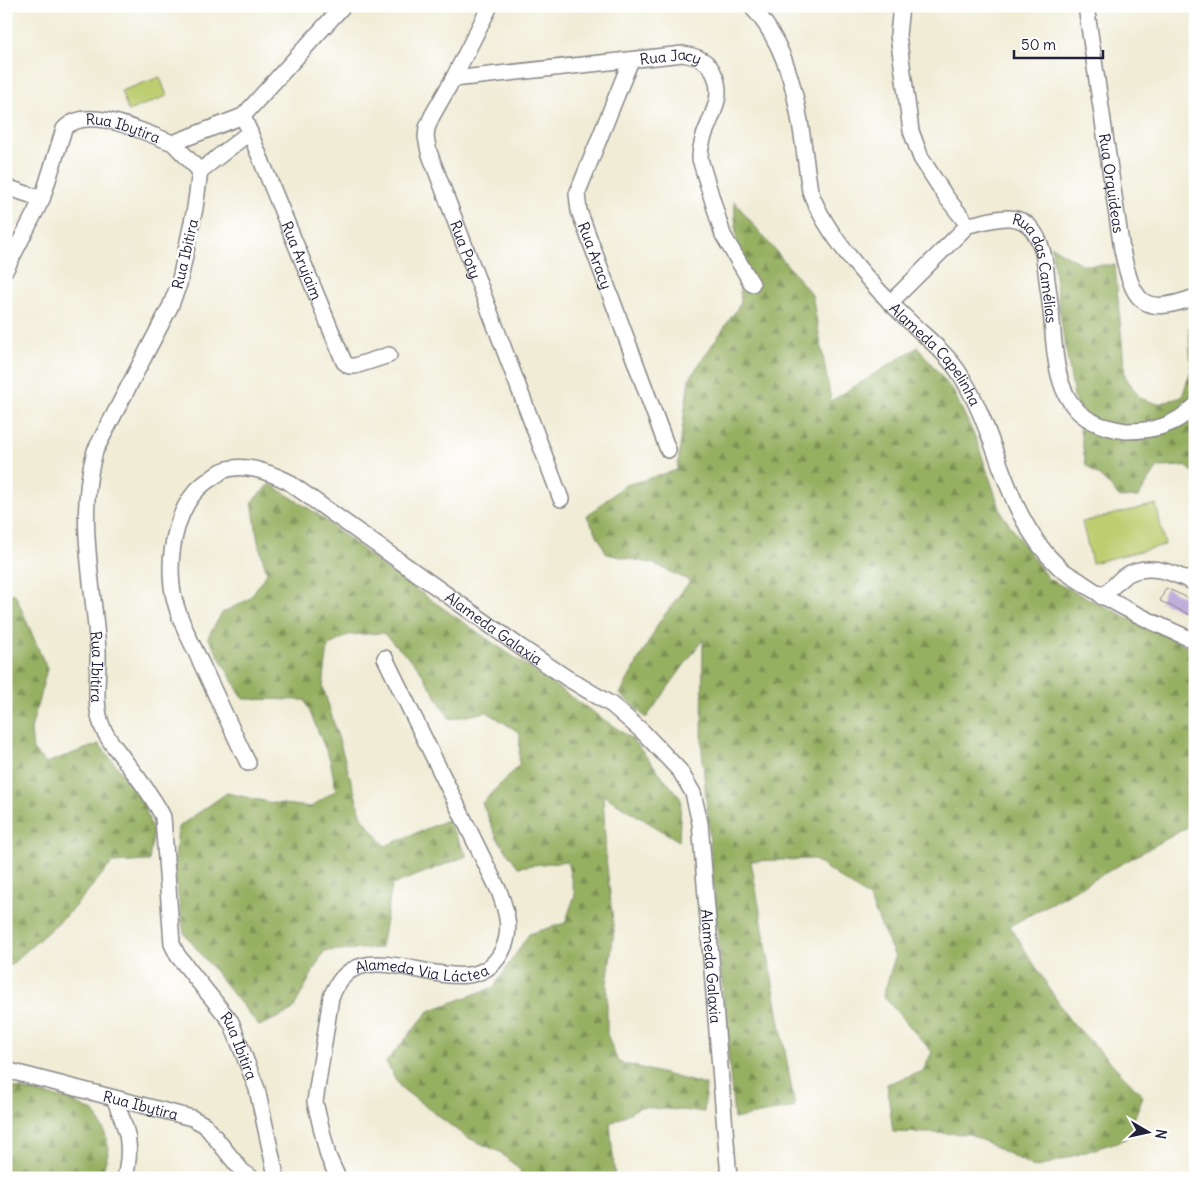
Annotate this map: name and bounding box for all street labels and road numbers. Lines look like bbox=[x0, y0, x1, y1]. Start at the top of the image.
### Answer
street label: Rua Jacy bbox=[639, 44, 705, 68]
street label: Rua Ibytira bbox=[86, 109, 164, 147]
street label: Rua Orquideas bbox=[1095, 132, 1129, 234]
street label: Rua das Camélias bbox=[1010, 209, 1062, 324]
street label: Rua Ibitira bbox=[168, 217, 202, 291]
street label: Rua Arujaim bbox=[278, 218, 327, 302]
street label: Rua Poty bbox=[446, 218, 486, 281]
street label: Rua Aracy bbox=[574, 219, 617, 292]
street label: Alameda Capelinha bbox=[886, 298, 985, 409]
street label: Alameda Galaxia bbox=[442, 587, 547, 669]
street label: Rua Ibitira bbox=[87, 630, 108, 703]
street label: Alameda Galaxia bbox=[698, 908, 726, 1024]
street label: Alameda Via Láctea bbox=[353, 954, 492, 985]
street label: Rua Ibitira bbox=[217, 1008, 262, 1082]
street label: Rua Ibytira bbox=[101, 1086, 180, 1124]

